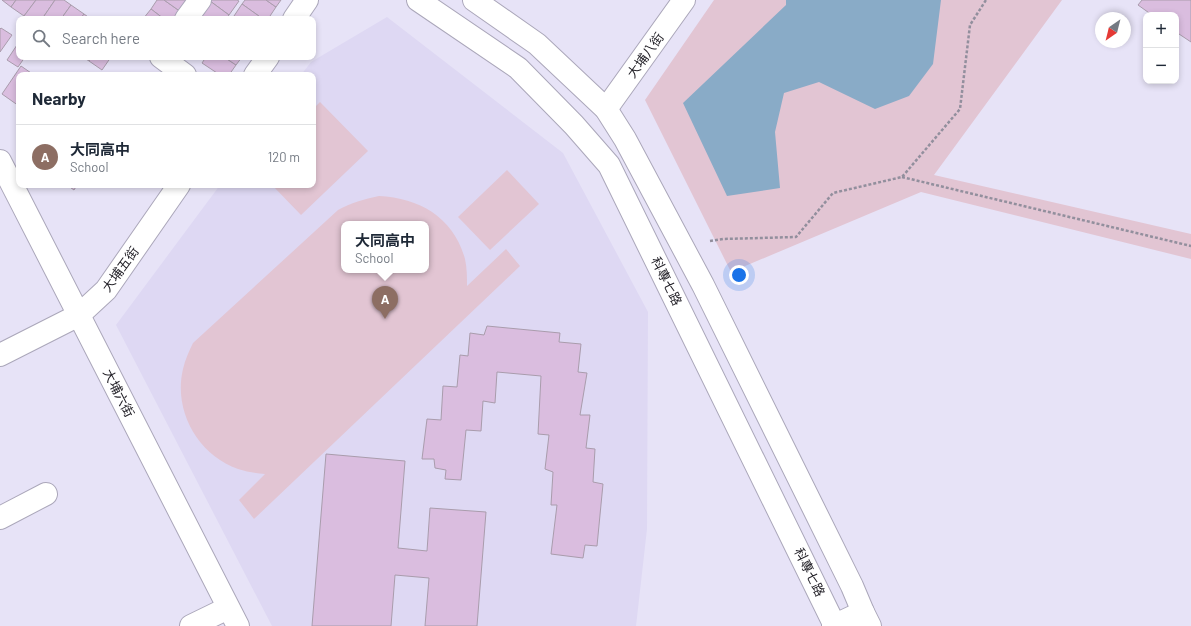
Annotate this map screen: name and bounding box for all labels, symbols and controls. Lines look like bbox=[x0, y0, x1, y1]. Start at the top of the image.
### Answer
north arrow bbox=[1095, 12, 1131, 48]
map controls bbox=[1143, 12, 1179, 84]
button: + bbox=[1143, 12, 1179, 48]
search box bbox=[16, 16, 316, 60]
icon: search bbox=[30, 27, 52, 49]
text: Search here bbox=[62, 29, 140, 47]
street label: 大埔八街 bbox=[623, 29, 667, 81]
button: − bbox=[1143, 48, 1179, 84]
text: Nearby bbox=[32, 88, 86, 108]
text: 大同高中 bbox=[70, 140, 130, 158]
text: A bbox=[41, 149, 49, 165]
text: 120 m bbox=[268, 149, 300, 165]
text: School bbox=[70, 159, 108, 175]
popup bbox=[341, 221, 429, 273]
text: 大同高中 bbox=[355, 231, 415, 249]
street label: 大埔五街 bbox=[98, 243, 142, 295]
text: School bbox=[355, 250, 393, 266]
street label: 科專七路 bbox=[648, 254, 686, 308]
your location bbox=[729, 265, 749, 285]
pin: A bbox=[372, 286, 398, 319]
street label: 大埔六街 bbox=[100, 366, 138, 420]
street label: 科專七路 bbox=[791, 545, 829, 599]

